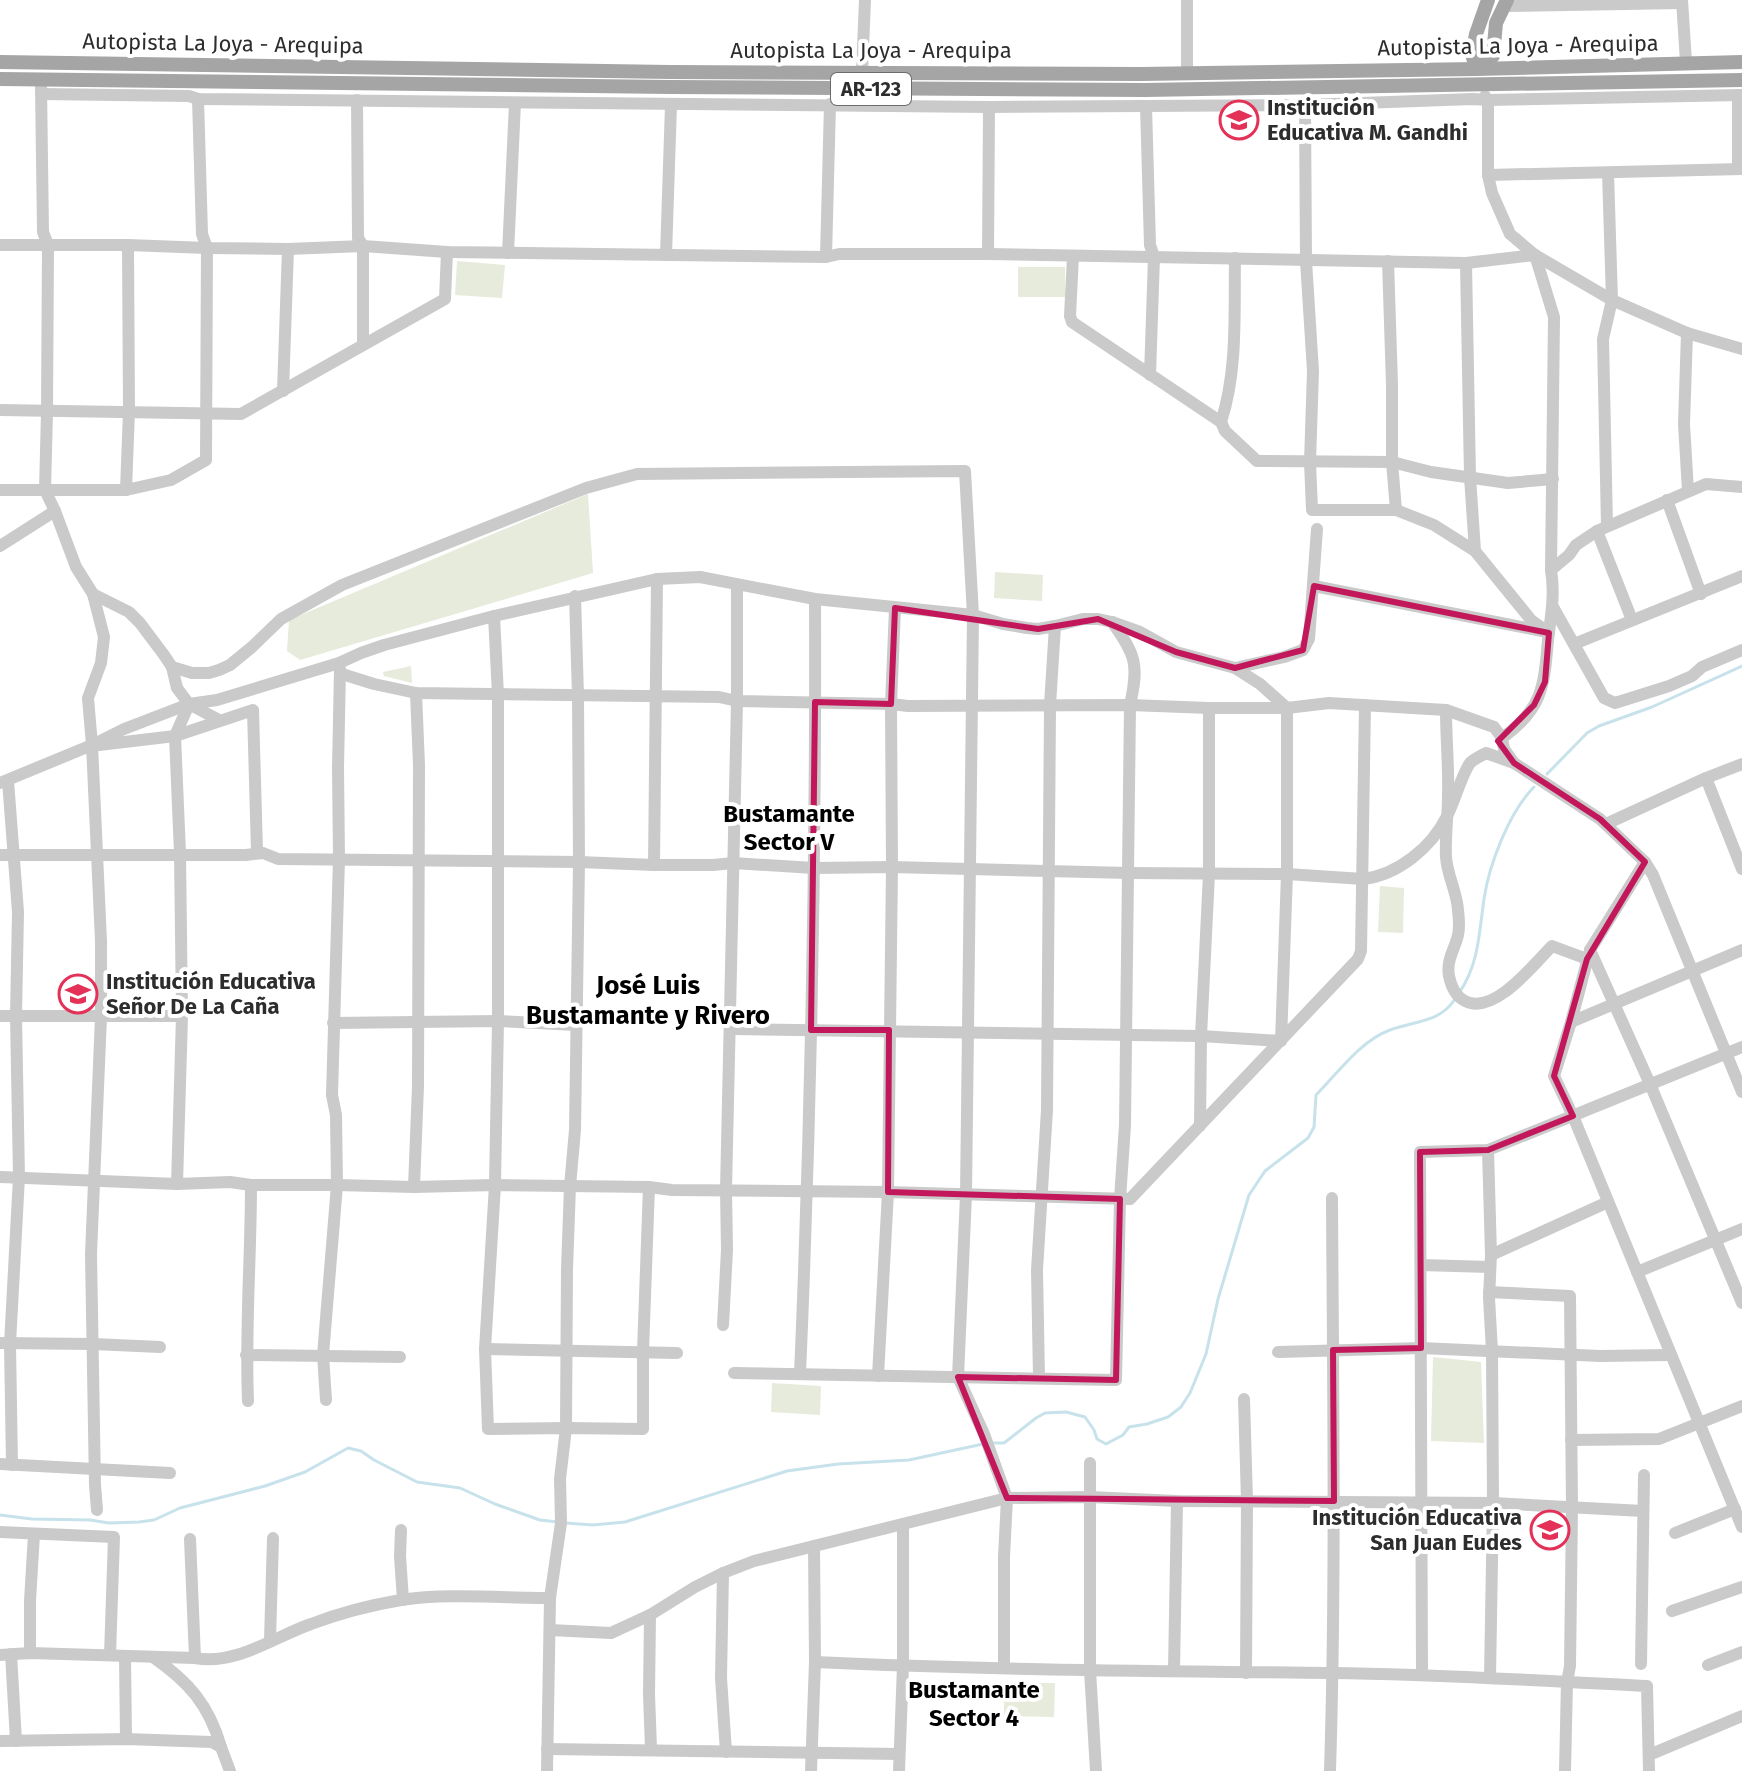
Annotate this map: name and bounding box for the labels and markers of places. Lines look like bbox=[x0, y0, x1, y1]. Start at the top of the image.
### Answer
place label: Institución Educativa M. Gandhi bbox=[1267, 94, 1468, 146]
school or university icon: Institución Educativa M. Gandhi bbox=[1218, 99, 1260, 141]
place label: Institución Educativa Señor De La Caña bbox=[106, 968, 316, 1020]
school or university icon: Institución Educativa Señor De La Caña bbox=[57, 973, 99, 1015]
place label: Institución Educativa San Juan Eudes bbox=[1312, 1504, 1522, 1556]
school or university icon: Institución Educativa San Juan Eudes bbox=[1529, 1509, 1571, 1551]

